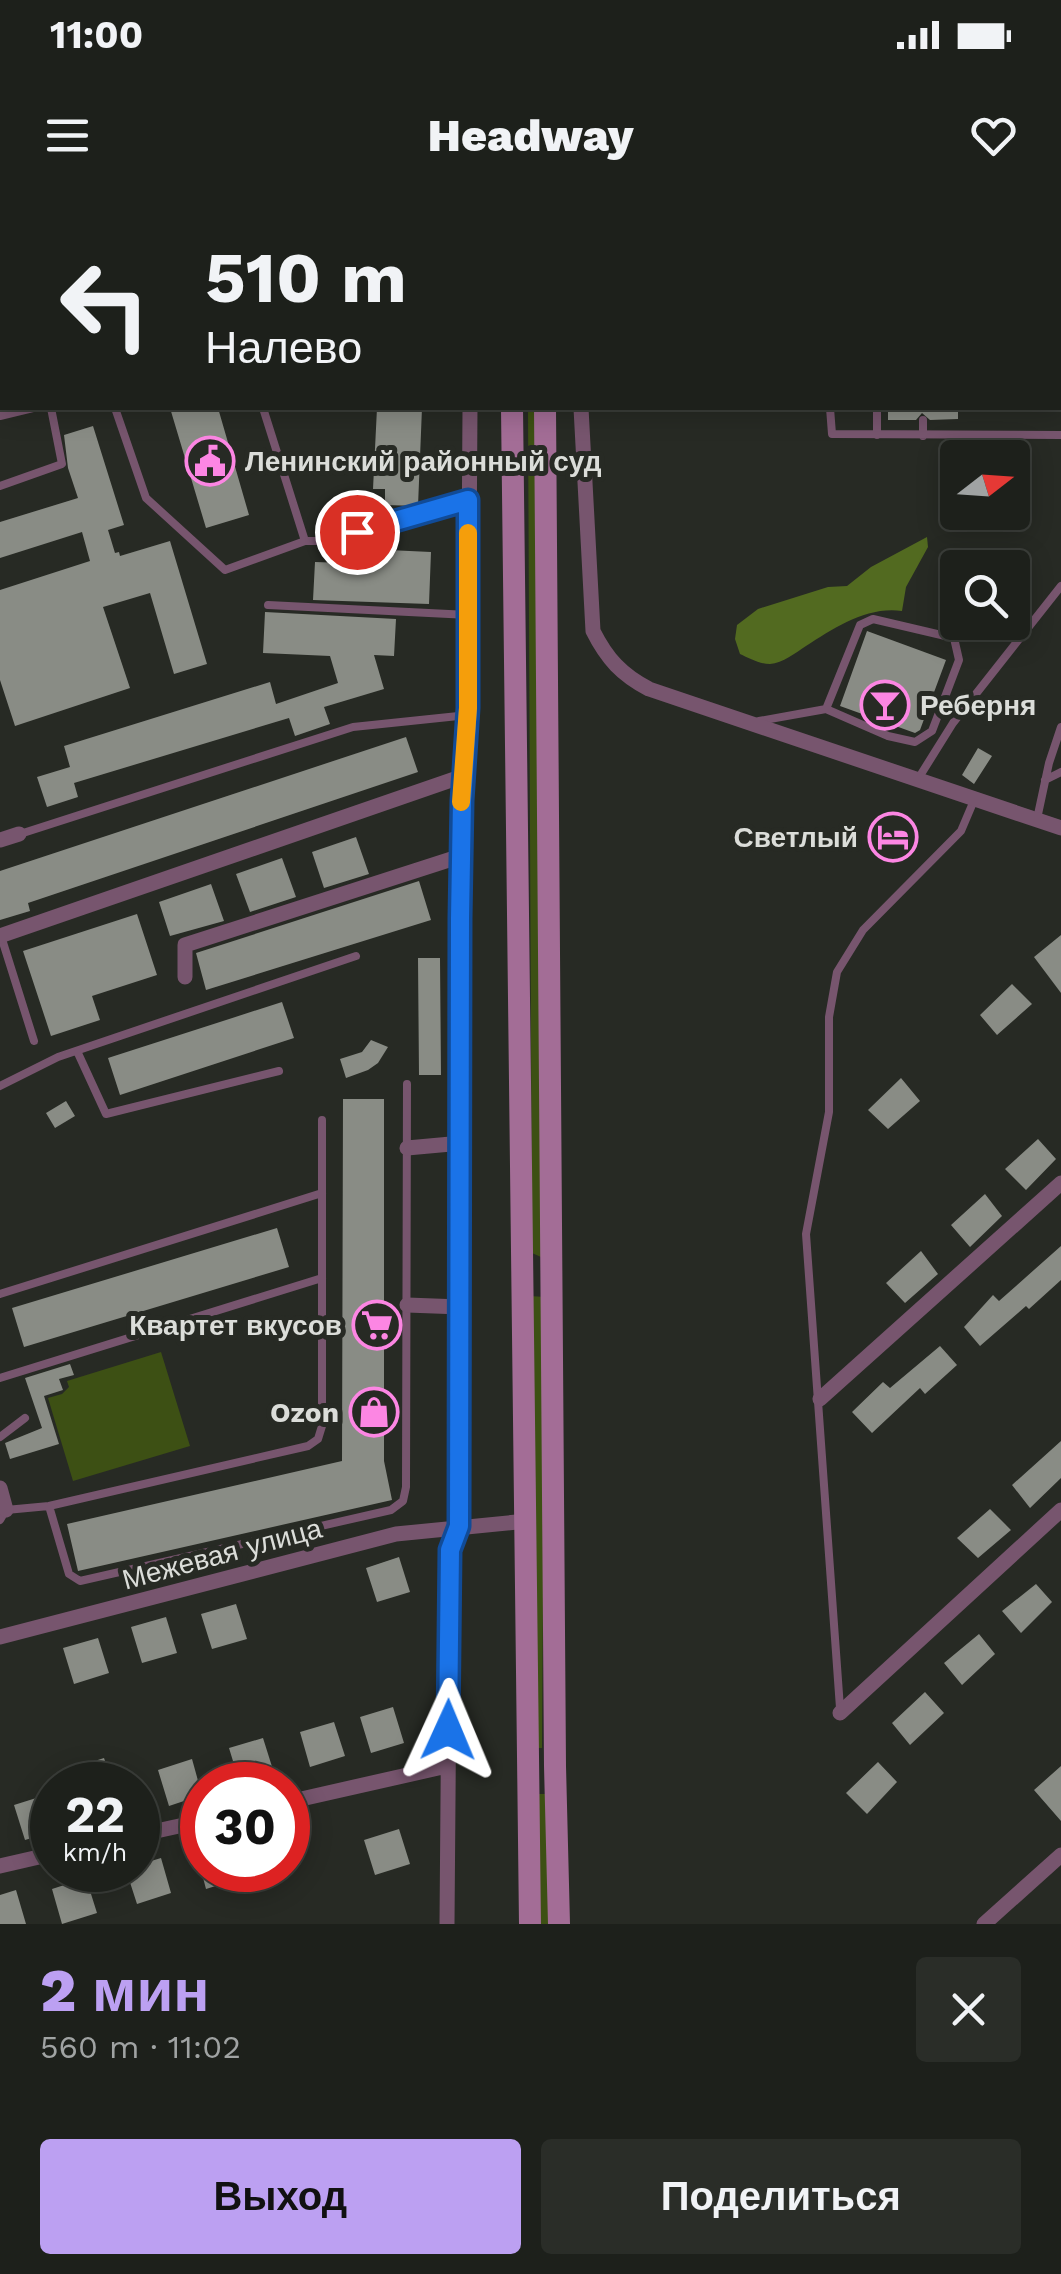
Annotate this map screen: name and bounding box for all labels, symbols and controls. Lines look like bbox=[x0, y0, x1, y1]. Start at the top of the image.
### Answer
text: 11:00 bbox=[50, 13, 143, 57]
icon: menu bbox=[40, 108, 95, 163]
icon: heart bbox=[966, 108, 1021, 163]
text: Headway bbox=[428, 109, 633, 162]
text: 510 m bbox=[205, 237, 407, 319]
icon: left bbox=[40, 240, 170, 370]
text: Налево bbox=[205, 321, 362, 374]
public building icon: Ленинский районный суд bbox=[184, 435, 236, 487]
north arrow bbox=[940, 440, 1030, 530]
map controls bbox=[940, 440, 1030, 640]
place label: Ленинский районный суд bbox=[245, 445, 602, 478]
pin bbox=[315, 490, 400, 575]
icon: arrive bbox=[330, 505, 385, 560]
button: search bbox=[940, 550, 1030, 640]
bar icon: Реберня bbox=[859, 679, 911, 731]
place label: Реберня bbox=[920, 689, 1036, 722]
hotel icon: Светлый bbox=[867, 811, 919, 863]
place label: Светлый bbox=[733, 821, 858, 854]
supermarket icon: Квартет вкусов bbox=[351, 1299, 403, 1351]
place label: Квартет вкусов bbox=[129, 1309, 342, 1342]
shop icon: Ozon bbox=[348, 1386, 400, 1438]
place label: Ozon bbox=[270, 1396, 339, 1429]
street label: Межевая улица bbox=[119, 1511, 326, 1596]
position arrow bbox=[396, 1678, 500, 1782]
speed limit sign: 30 bbox=[180, 1762, 310, 1892]
text: 22 bbox=[65, 1785, 125, 1844]
text: km/h bbox=[63, 1838, 127, 1867]
text: 2 мин bbox=[40, 1955, 210, 2026]
button: close bbox=[916, 1957, 1021, 2062]
text: 560 m · 11:02 bbox=[40, 2028, 241, 2066]
button: Выход bbox=[40, 2139, 521, 2254]
button: Поделиться bbox=[541, 2139, 1021, 2254]

